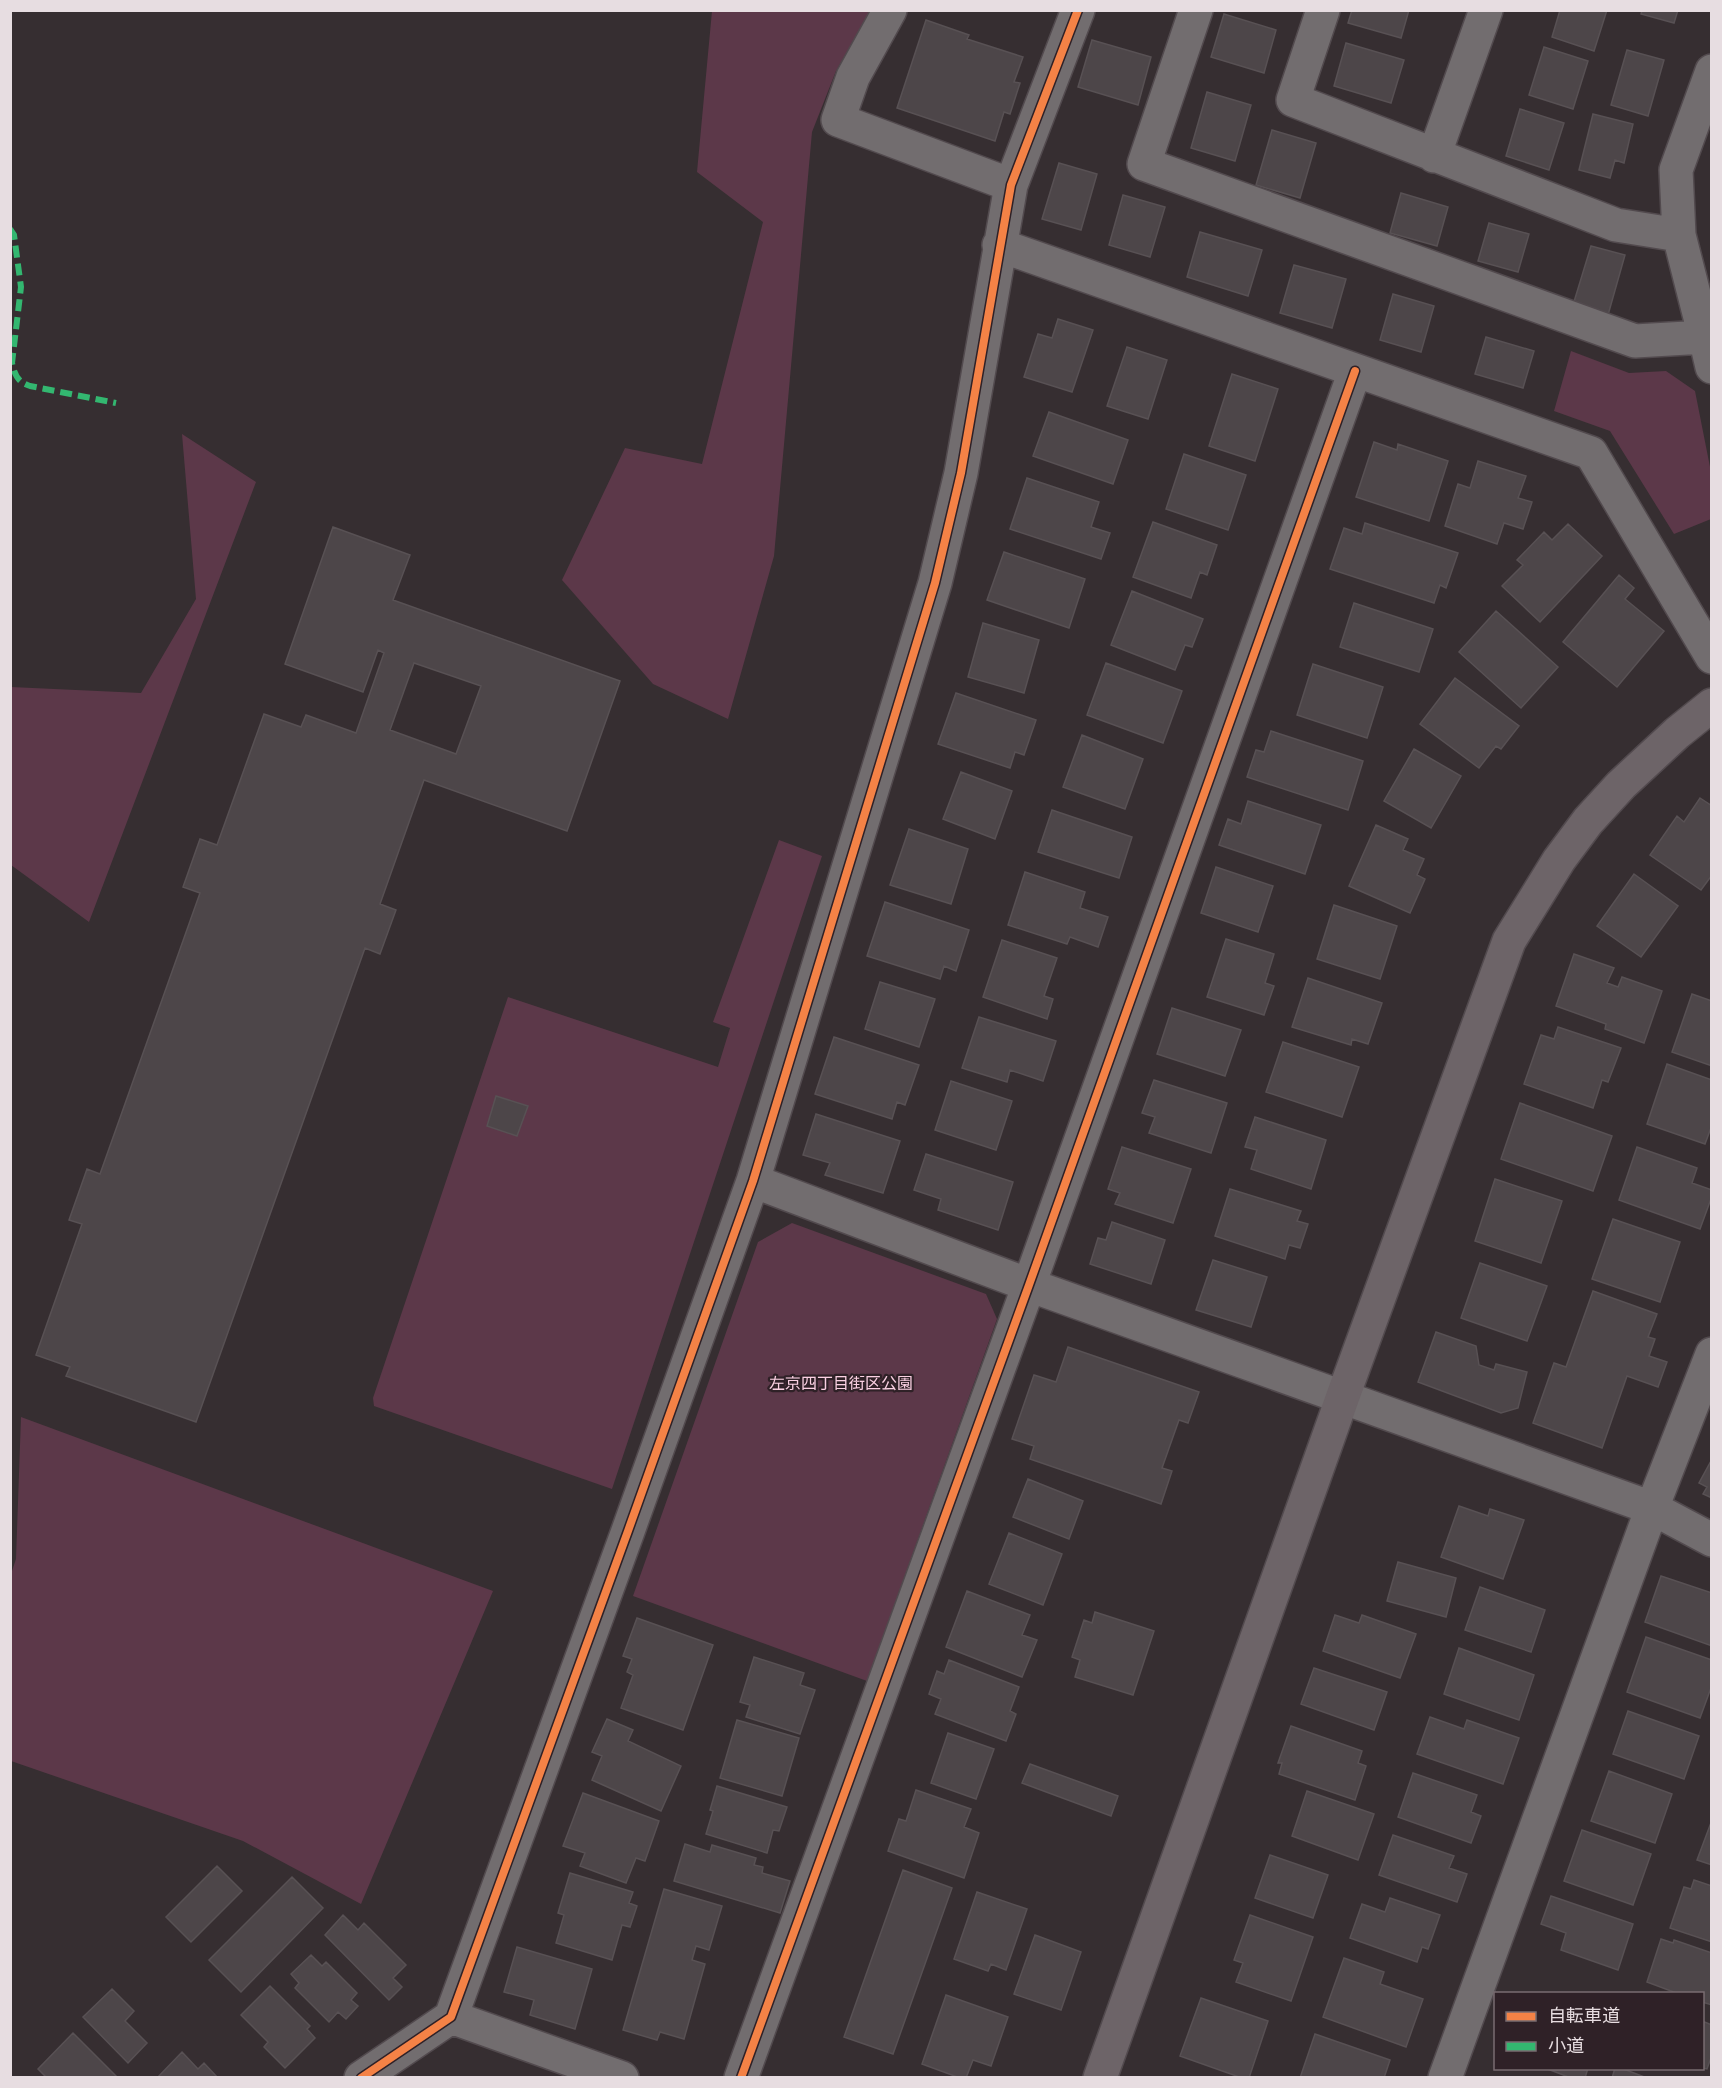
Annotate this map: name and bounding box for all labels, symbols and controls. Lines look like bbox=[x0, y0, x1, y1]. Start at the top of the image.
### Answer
park label: 左京四丁目街区公園 bbox=[769, 1372, 913, 1394]
legend bbox=[1494, 1992, 1704, 2070]
text: 自転車道 bbox=[1548, 2003, 1620, 2027]
text: 小道 bbox=[1548, 2033, 1584, 2057]

